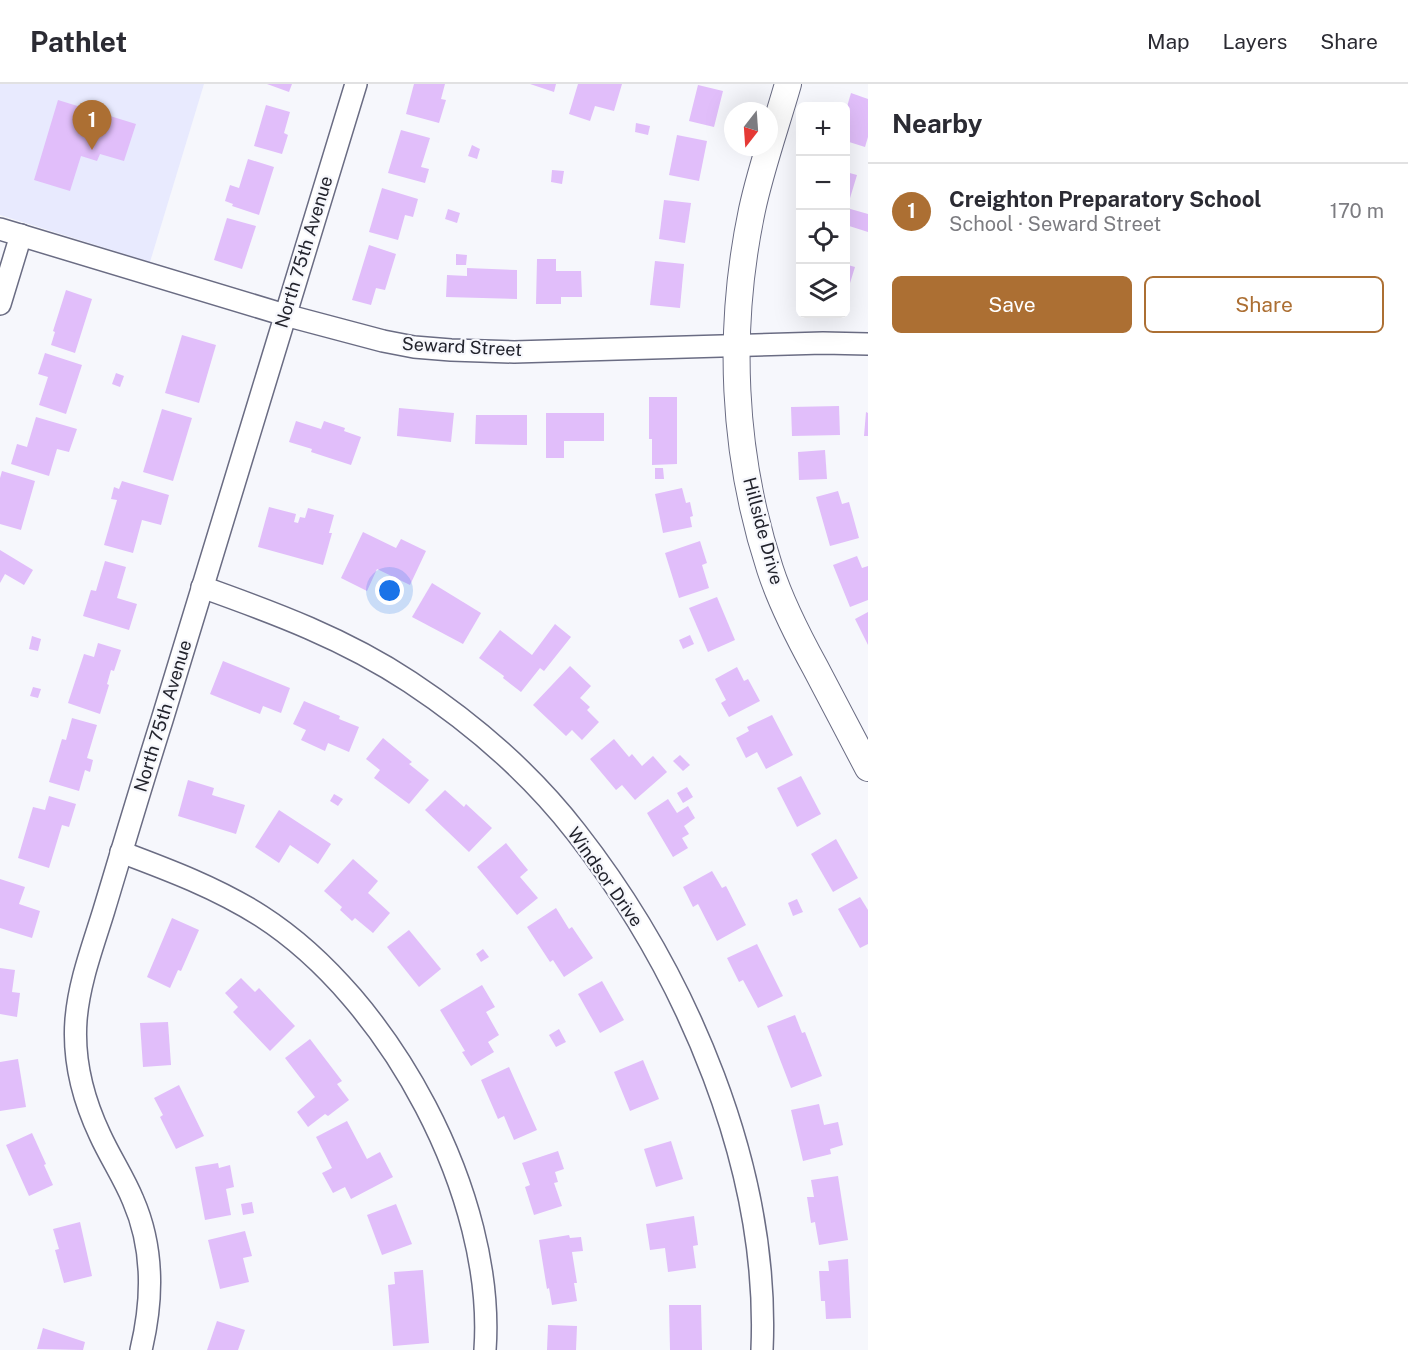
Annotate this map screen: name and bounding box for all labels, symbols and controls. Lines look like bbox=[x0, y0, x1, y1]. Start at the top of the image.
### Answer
text: Pathlet bbox=[30, 25, 127, 58]
text: Map bbox=[1147, 29, 1190, 54]
text: Layers bbox=[1223, 29, 1287, 54]
text: Share bbox=[1320, 29, 1378, 54]
pin: 1 bbox=[72, 100, 112, 150]
north arrow bbox=[724, 102, 778, 156]
map controls bbox=[796, 102, 850, 318]
button: + bbox=[796, 102, 850, 156]
text: Nearby bbox=[892, 108, 982, 139]
button: − bbox=[796, 156, 850, 210]
street label: North 75th Avenue bbox=[270, 173, 337, 331]
text: Creighton Preparatory School bbox=[949, 186, 1262, 212]
text: 1 bbox=[907, 199, 916, 223]
text: 170 m bbox=[1330, 199, 1384, 223]
button: locate bbox=[796, 210, 850, 264]
text: School · Seward Street bbox=[949, 212, 1161, 236]
button: layers bbox=[796, 264, 850, 318]
button: Save bbox=[892, 276, 1132, 333]
button: Share bbox=[1144, 276, 1384, 333]
street label: Seward Street bbox=[401, 333, 523, 360]
street label: Hillside Drive bbox=[739, 475, 788, 587]
your location bbox=[375, 576, 404, 605]
street label: North 75th Avenue bbox=[129, 637, 196, 795]
street label: Windsor Drive bbox=[563, 823, 647, 931]

